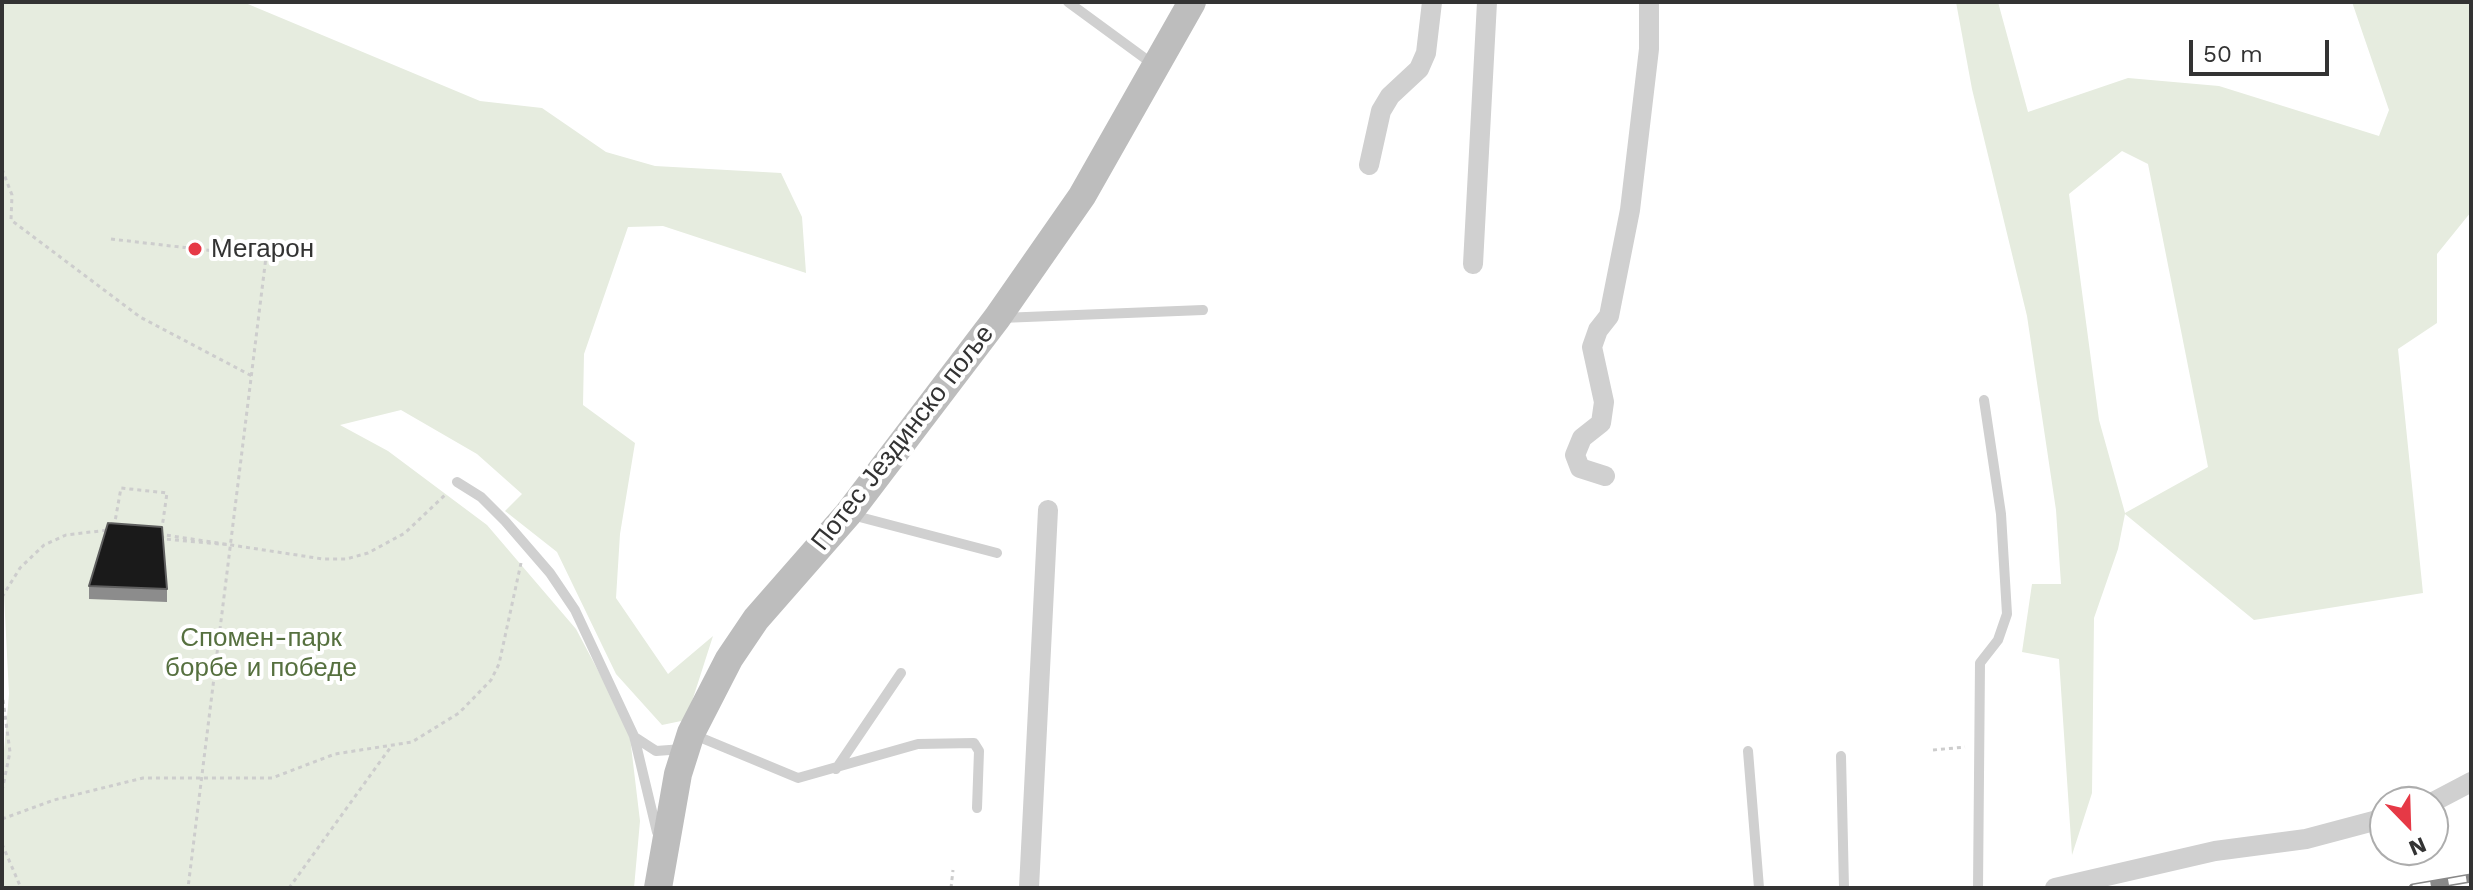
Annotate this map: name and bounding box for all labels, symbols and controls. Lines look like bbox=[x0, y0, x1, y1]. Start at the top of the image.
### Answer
scale bar bbox=[2193, 24, 2333, 74]
text: 50 m bbox=[2203, 40, 2263, 68]
place label: Мегарон bbox=[211, 233, 314, 265]
marker: Мегарон bbox=[186, 240, 204, 258]
street label: Потес Јездинско поље bbox=[805, 319, 1001, 557]
park label: Спомен-парк борбе и победе bbox=[165, 622, 357, 684]
north arrow bbox=[2369, 786, 2449, 866]
text: N bbox=[2405, 832, 2430, 861]

